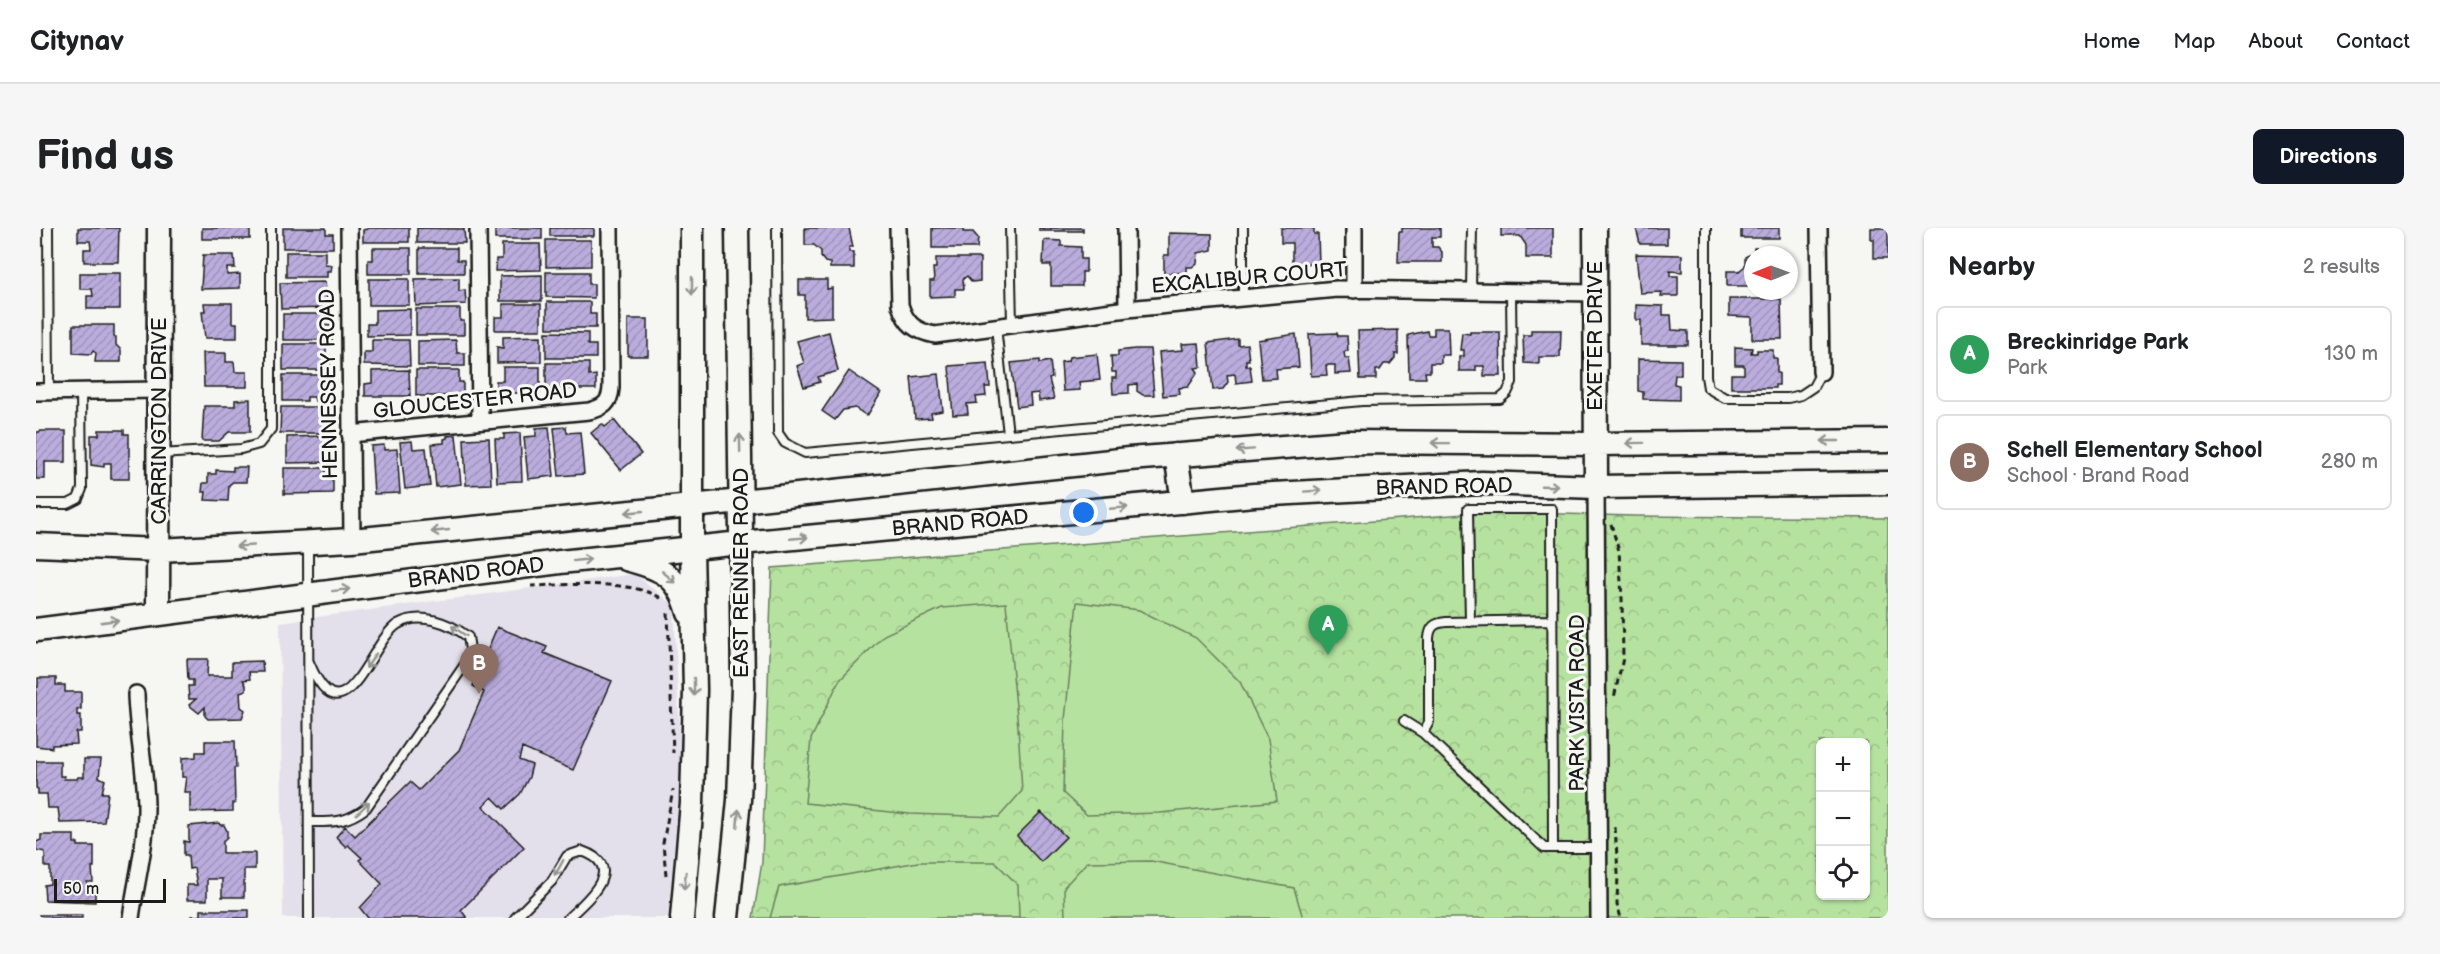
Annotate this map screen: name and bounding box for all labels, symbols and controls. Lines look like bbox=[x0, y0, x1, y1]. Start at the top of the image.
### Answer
text: Citynav bbox=[30, 25, 124, 58]
text: Home bbox=[2083, 29, 2140, 54]
text: Map bbox=[2173, 29, 2215, 54]
text: About bbox=[2248, 29, 2303, 54]
text: Contact bbox=[2336, 29, 2410, 54]
button: Directions bbox=[2253, 129, 2404, 184]
text: Find us bbox=[36, 131, 174, 182]
north arrow bbox=[1744, 246, 1798, 300]
text: Nearby bbox=[1948, 252, 2035, 283]
text: 2 results bbox=[2303, 255, 2380, 279]
street label: EXCALIBUR COURT bbox=[1150, 257, 1348, 299]
street label: EXETER DRIVE bbox=[1583, 261, 1608, 411]
one-way arrow bbox=[686, 276, 698, 296]
street label: HENNESSEY ROAD bbox=[315, 289, 343, 479]
street label: CARRINGTON DRIVE bbox=[147, 317, 172, 525]
text: Breckinridge Park bbox=[2007, 329, 2188, 356]
text: A bbox=[1963, 342, 1976, 366]
text: 130 m bbox=[2324, 342, 2378, 366]
text: Park bbox=[2007, 356, 2047, 380]
street label: GLOUCESTER ROAD bbox=[372, 378, 578, 424]
one-way arrow bbox=[734, 433, 746, 453]
one-way arrow bbox=[1820, 435, 1840, 447]
one-way arrow bbox=[1430, 437, 1450, 448]
text: Schell Elementary School bbox=[2007, 437, 2262, 464]
one-way arrow bbox=[1625, 438, 1645, 449]
one-way arrow bbox=[1235, 445, 1255, 456]
text: B bbox=[1962, 450, 1977, 474]
text: 280 m bbox=[2321, 450, 2378, 474]
text: School · Brand Road bbox=[2007, 464, 2189, 488]
street label: EAST RENNER ROAD bbox=[729, 468, 754, 678]
street label: BRAND ROAD bbox=[1375, 473, 1513, 501]
one-way arrow bbox=[1539, 480, 1559, 491]
one-way arrow bbox=[1303, 486, 1323, 497]
your location bbox=[1069, 498, 1098, 527]
one-way arrow bbox=[1108, 502, 1128, 513]
street label: BRAND ROAD bbox=[890, 505, 1030, 541]
one-way arrow bbox=[624, 507, 644, 518]
one-way arrow bbox=[430, 526, 450, 537]
one-way arrow bbox=[789, 532, 809, 543]
one-way arrow bbox=[236, 540, 256, 551]
street label: BRAND ROAD bbox=[406, 552, 546, 594]
one-way arrow bbox=[572, 554, 592, 565]
one-way arrow bbox=[661, 571, 677, 584]
one-way arrow bbox=[331, 585, 350, 596]
pin: A bbox=[1308, 606, 1348, 655]
street label: PARK VISTA ROAD bbox=[1565, 614, 1590, 792]
one-way arrow bbox=[99, 615, 119, 626]
one-way arrow bbox=[451, 625, 467, 637]
pin: B bbox=[460, 644, 498, 694]
one-way arrow bbox=[364, 652, 377, 669]
one-way arrow bbox=[689, 676, 700, 696]
map controls bbox=[1816, 738, 1870, 900]
button: + bbox=[1816, 738, 1870, 792]
button: − bbox=[1816, 792, 1870, 846]
one-way arrow bbox=[356, 801, 371, 815]
one-way arrow bbox=[733, 809, 744, 829]
button: locate bbox=[1816, 846, 1870, 900]
one-way arrow bbox=[553, 859, 565, 876]
one-way arrow bbox=[679, 871, 690, 891]
scale bar bbox=[54, 876, 166, 904]
text: 50 m bbox=[63, 880, 99, 899]

